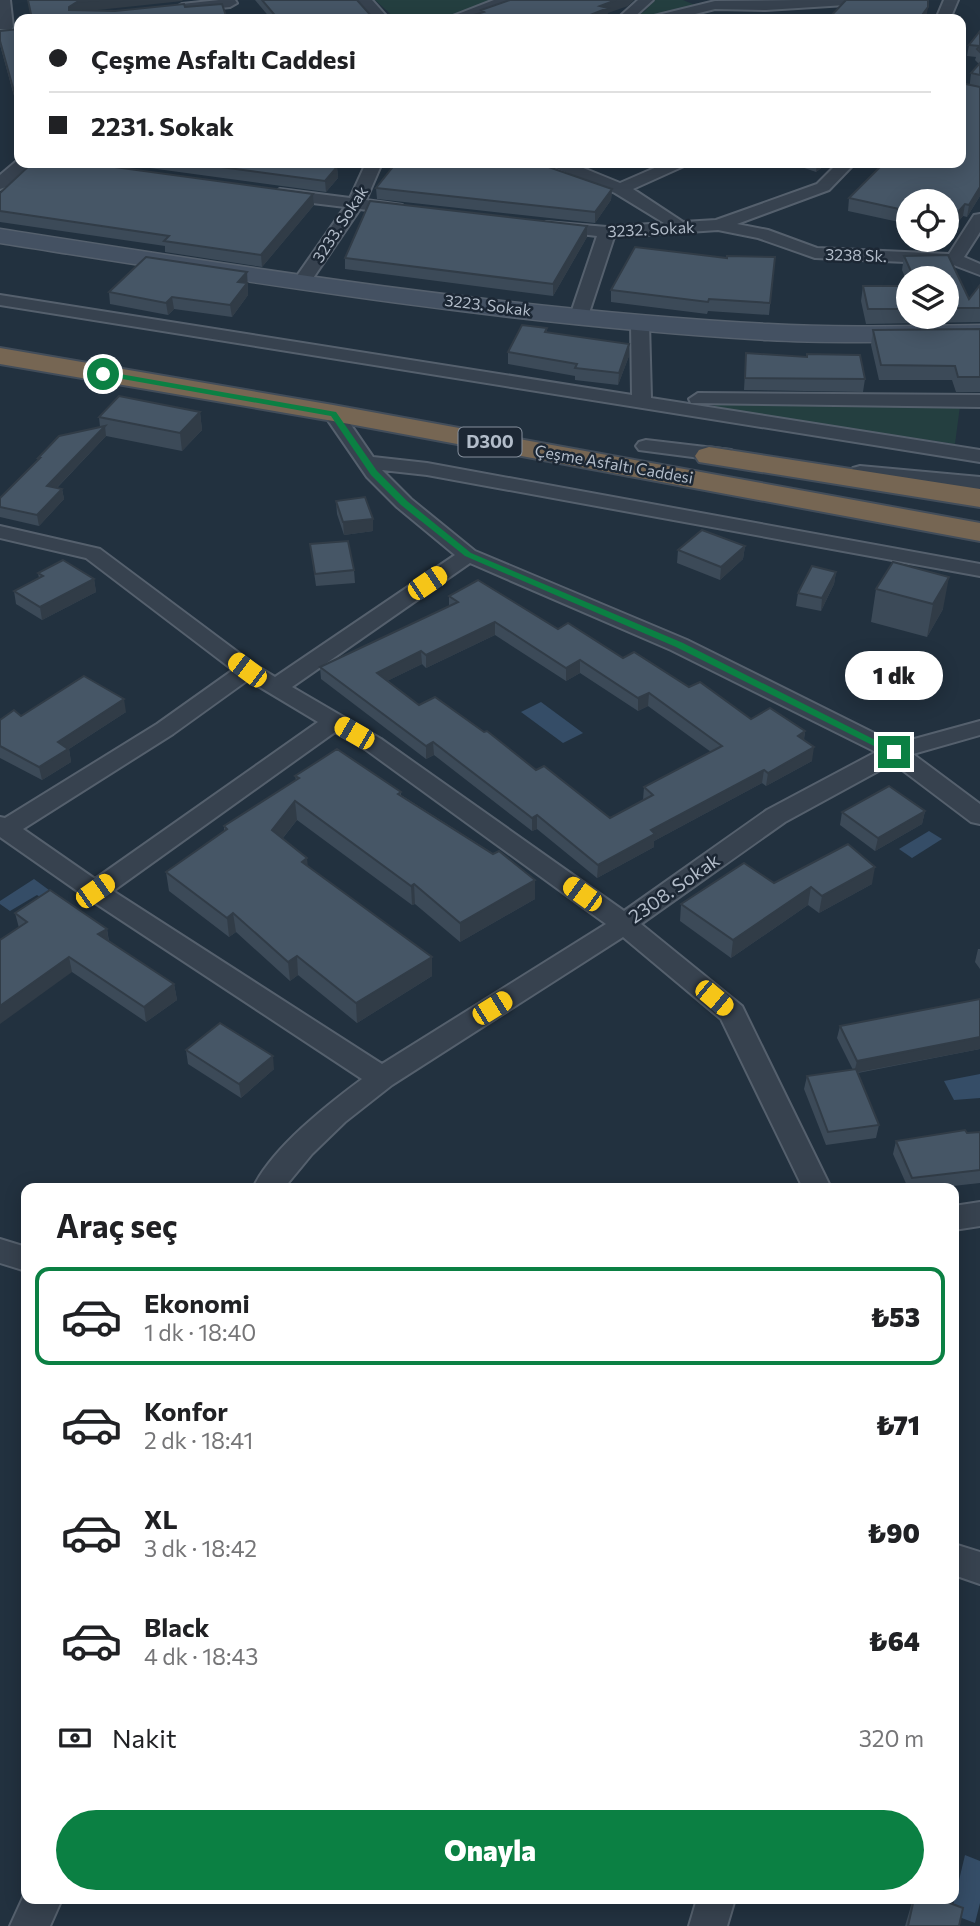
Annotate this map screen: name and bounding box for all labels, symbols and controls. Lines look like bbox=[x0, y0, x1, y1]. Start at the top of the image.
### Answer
text: Çeşme Asfaltı Caddesi bbox=[91, 43, 356, 74]
text: 2231. Sokak bbox=[91, 110, 234, 141]
street label: 3233. Sokak bbox=[308, 182, 372, 266]
map controls bbox=[896, 189, 959, 329]
button: locate bbox=[896, 189, 959, 252]
street label: 3232. Sokak bbox=[607, 217, 695, 240]
street label: 3238 Sk. bbox=[825, 244, 887, 265]
button: layers bbox=[896, 266, 959, 329]
street label: 3223. Sokak bbox=[444, 290, 533, 319]
route start bbox=[87, 358, 119, 390]
road number: D300 bbox=[458, 428, 522, 457]
street label: Çeşme Asfaltı Caddesi bbox=[533, 440, 695, 487]
car bbox=[404, 563, 451, 603]
car bbox=[224, 649, 271, 691]
callout: 1 dk bbox=[845, 650, 943, 700]
text: 1 dk bbox=[873, 661, 915, 689]
car bbox=[331, 713, 378, 753]
route end bbox=[878, 736, 910, 768]
street label: 2308. Sokak bbox=[624, 848, 724, 927]
car bbox=[72, 870, 119, 912]
car bbox=[559, 873, 606, 915]
car bbox=[692, 976, 737, 1020]
car bbox=[469, 988, 516, 1028]
text: Araç seç bbox=[56, 1205, 178, 1245]
icon: car bbox=[60, 1285, 123, 1348]
text: Ekonomi bbox=[144, 1287, 250, 1318]
text: ₺53 bbox=[871, 1301, 920, 1332]
text: 1 dk · 18:40 bbox=[144, 1318, 256, 1346]
icon: car bbox=[60, 1393, 123, 1456]
text: Konfor bbox=[144, 1395, 228, 1426]
text: ₺71 bbox=[876, 1409, 920, 1440]
text: 2 dk · 18:41 bbox=[144, 1426, 253, 1454]
icon: car bbox=[60, 1501, 123, 1564]
text: XL bbox=[144, 1503, 178, 1534]
text: ₺90 bbox=[867, 1517, 920, 1548]
text: 3 dk · 18:42 bbox=[144, 1534, 257, 1562]
icon: car bbox=[60, 1609, 123, 1672]
text: Black bbox=[144, 1611, 210, 1642]
text: ₺64 bbox=[868, 1625, 920, 1656]
text: 4 dk · 18:43 bbox=[144, 1642, 258, 1670]
icon: cash bbox=[56, 1719, 94, 1757]
text: Nakit bbox=[112, 1722, 177, 1753]
text: 320 m bbox=[859, 1724, 924, 1752]
button: Onayla bbox=[56, 1810, 924, 1890]

